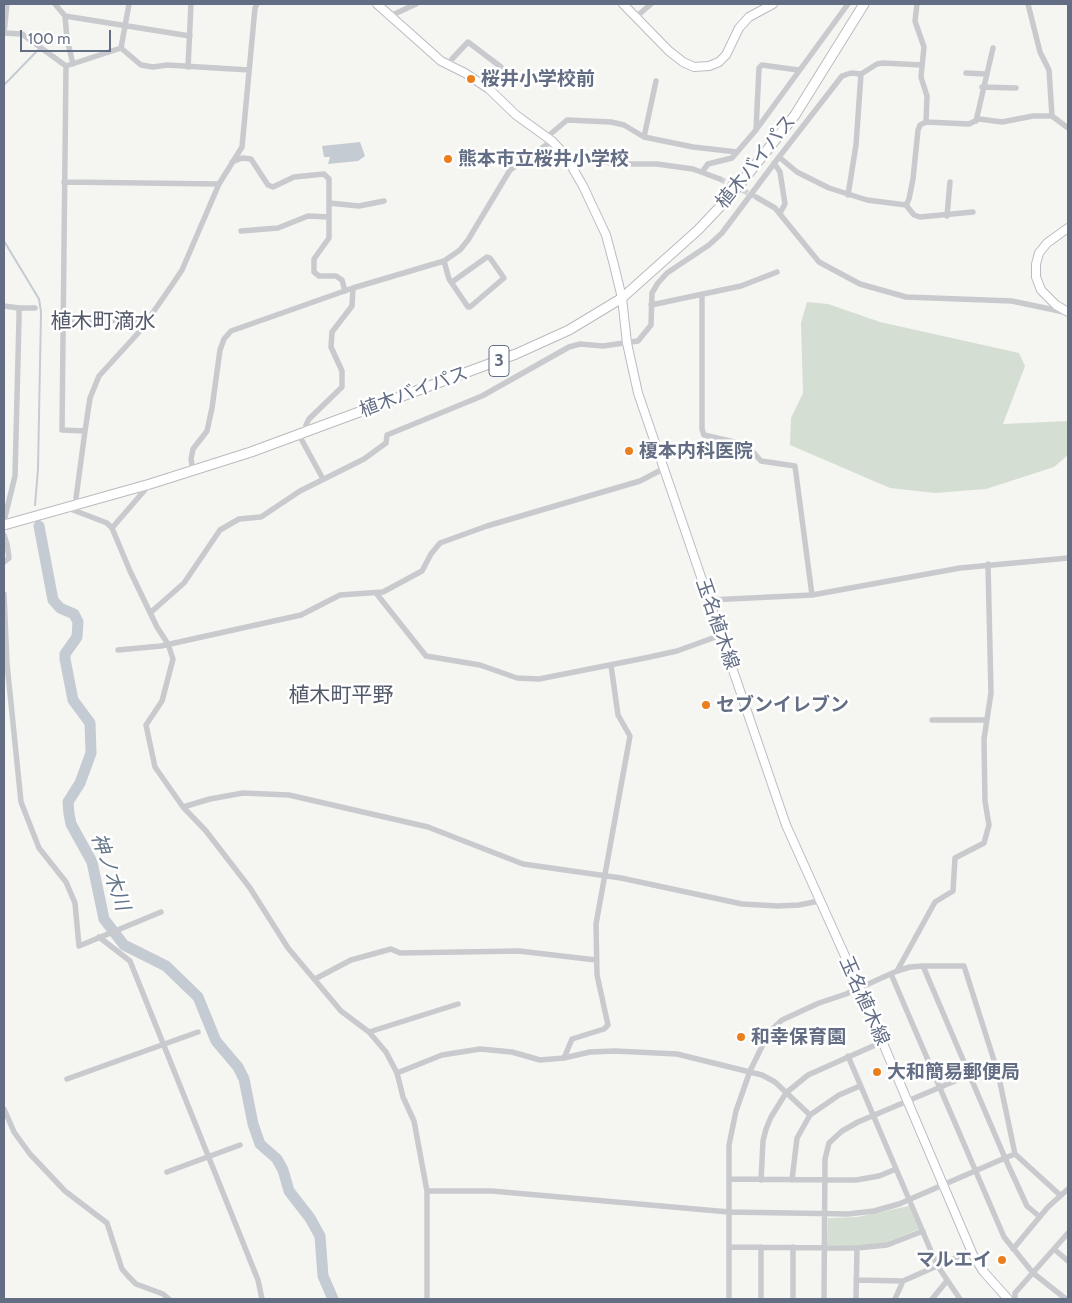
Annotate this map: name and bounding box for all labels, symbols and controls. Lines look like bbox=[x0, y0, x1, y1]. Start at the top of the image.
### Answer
scale bar bbox=[22, 20, 114, 52]
text: 100 m bbox=[28, 30, 70, 48]
place label: 桜井小学校前 bbox=[481, 68, 595, 90]
marker: 桜井小学校前 bbox=[465, 73, 477, 85]
street label: 植木バイパス bbox=[711, 111, 801, 213]
place label: 熊本市立桜井小学校 bbox=[458, 148, 629, 170]
marker: 熊本市立桜井小学校 bbox=[442, 153, 454, 165]
district label: 植木町滴水 bbox=[51, 309, 155, 335]
road number: 3 bbox=[489, 346, 509, 376]
street label: 植木バイパス bbox=[357, 362, 471, 422]
place label: 榎本内科医院 bbox=[639, 440, 753, 462]
marker: 榎本内科医院 bbox=[623, 445, 635, 457]
street label: 玉名植木線 bbox=[691, 575, 743, 673]
district label: 植木町平野 bbox=[289, 683, 393, 709]
place label: セブンイレブン bbox=[716, 694, 849, 716]
marker: セブンイレブン bbox=[700, 699, 712, 711]
water label: 神ノ木川 bbox=[86, 830, 134, 914]
street label: 玉名植木線 bbox=[834, 953, 894, 1049]
place label: 和幸保育園 bbox=[751, 1026, 846, 1048]
marker: 和幸保育園 bbox=[735, 1031, 747, 1043]
place label: 大和簡易郵便局 bbox=[887, 1061, 1020, 1083]
marker: 大和簡易郵便局 bbox=[871, 1066, 883, 1078]
place label: マルエイ bbox=[916, 1249, 992, 1271]
marker: マルエイ bbox=[996, 1254, 1008, 1266]

